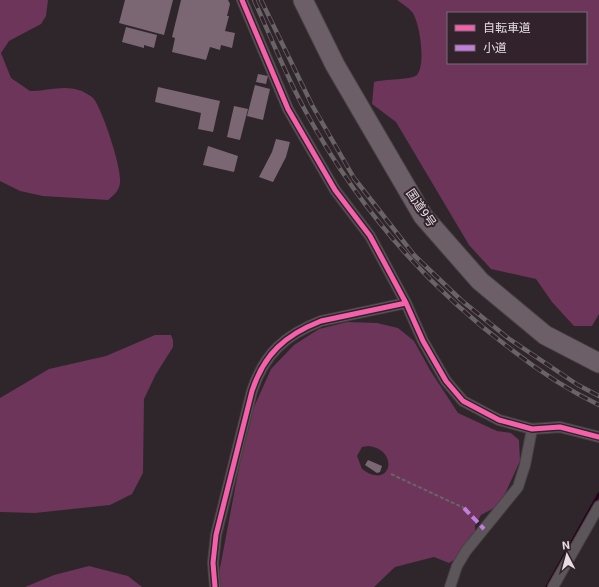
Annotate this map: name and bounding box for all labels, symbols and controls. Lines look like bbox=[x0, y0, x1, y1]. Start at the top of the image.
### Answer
legend bbox=[447, 12, 587, 64]
text: 自転車道 bbox=[483, 21, 531, 35]
text: 小道 bbox=[483, 41, 507, 55]
street label: 国道9号 bbox=[403, 186, 439, 230]
north arrow bbox=[547, 535, 587, 575]
text: N bbox=[561, 539, 571, 552]

